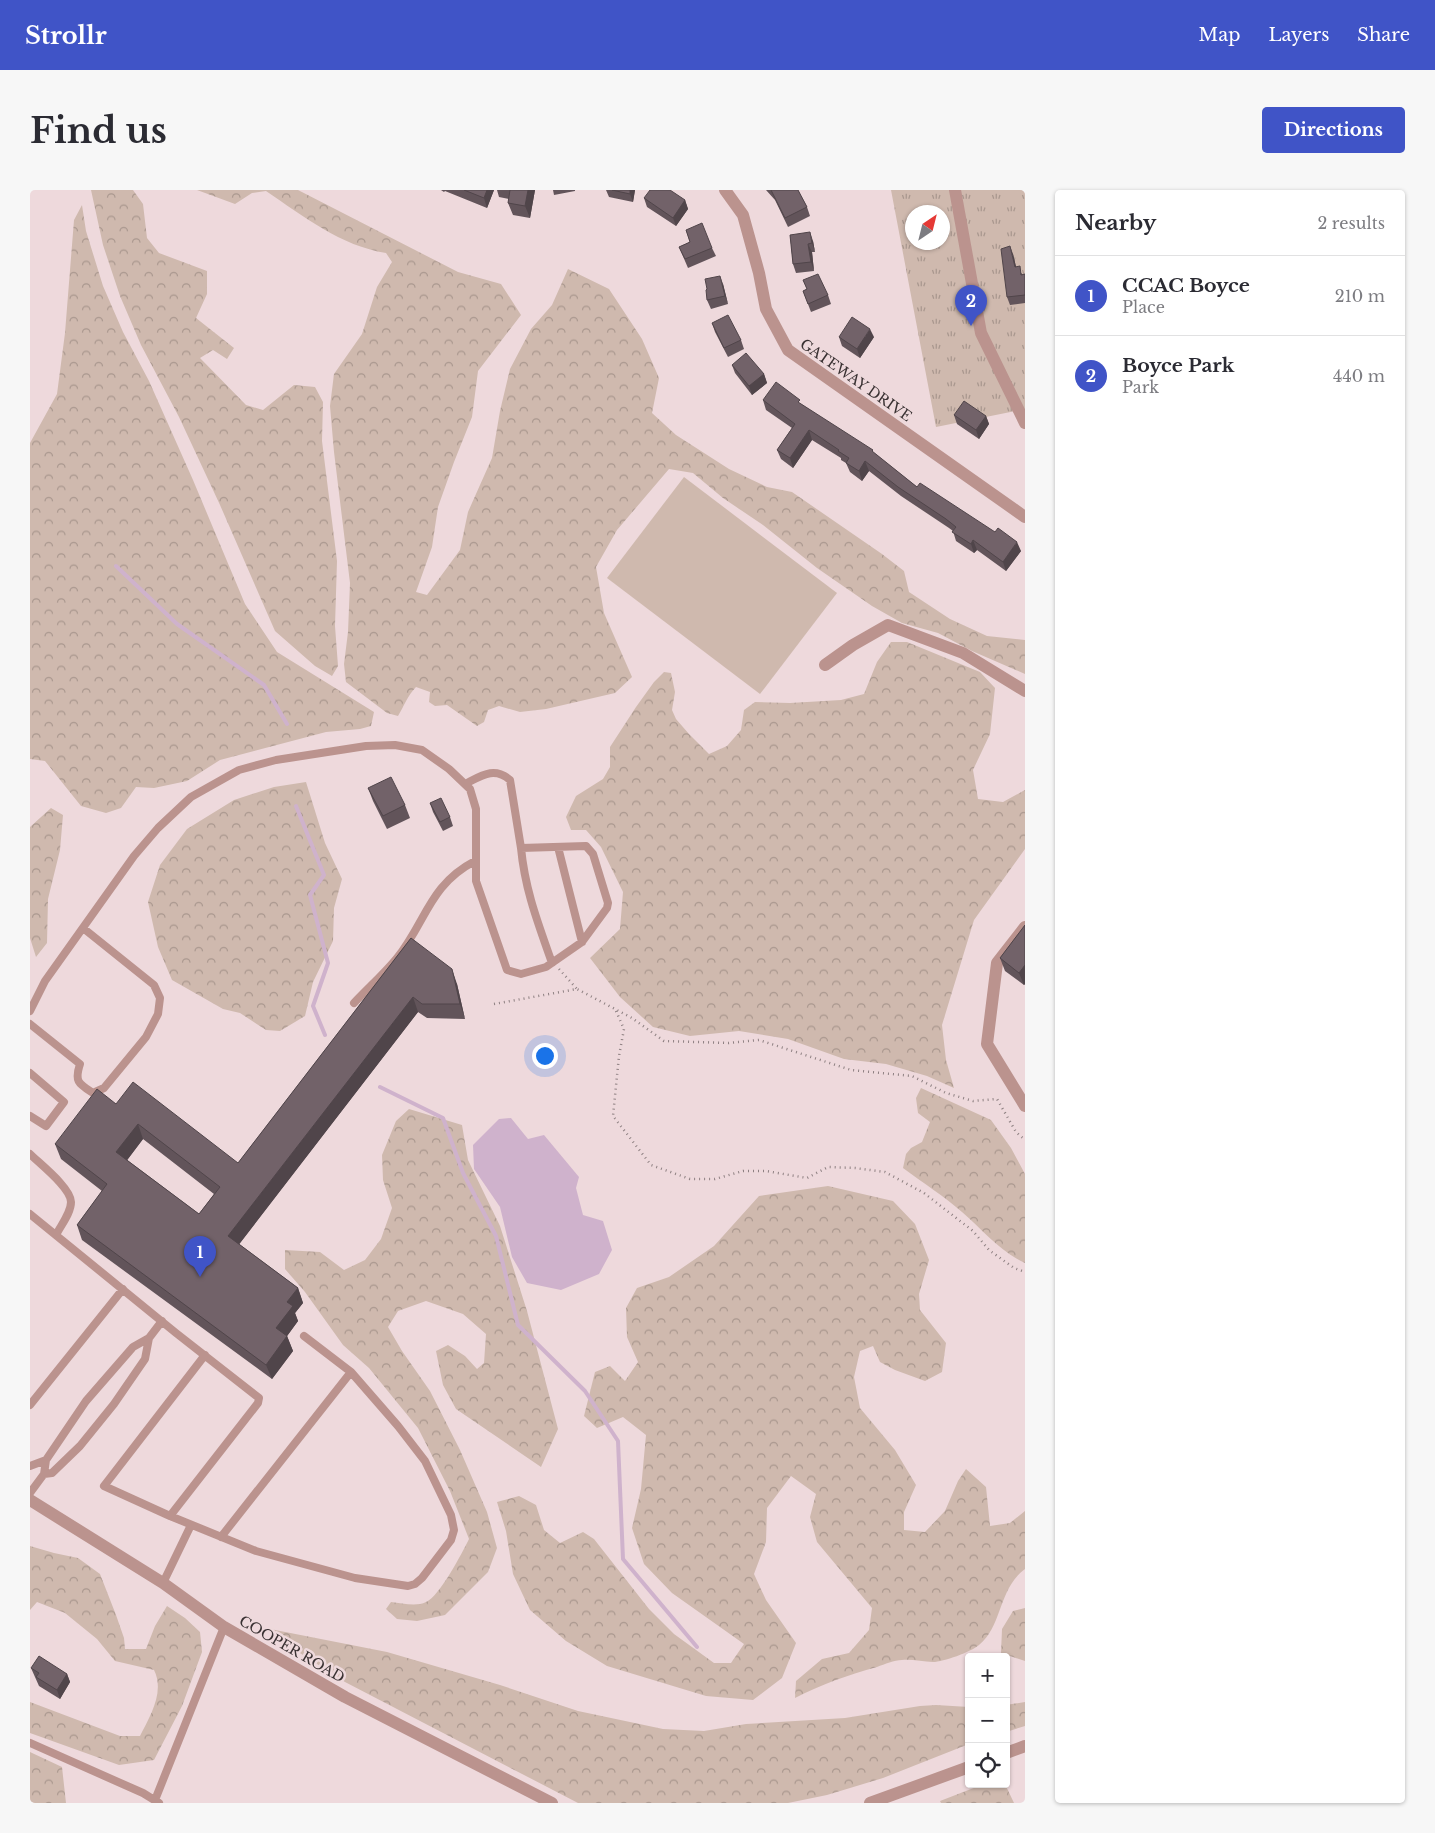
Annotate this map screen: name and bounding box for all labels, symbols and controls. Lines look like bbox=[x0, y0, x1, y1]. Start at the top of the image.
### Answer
text: Strollr bbox=[25, 21, 107, 50]
text: Map bbox=[1199, 24, 1240, 46]
text: Layers bbox=[1268, 24, 1329, 46]
text: Share bbox=[1357, 24, 1410, 46]
button: Directions bbox=[1262, 107, 1405, 153]
text: Find us bbox=[30, 109, 167, 152]
north arrow bbox=[905, 205, 950, 250]
text: Nearby bbox=[1075, 210, 1156, 236]
text: 2 results bbox=[1317, 213, 1385, 233]
text: CCAC Boyce bbox=[1122, 274, 1250, 297]
pin: 2 bbox=[955, 285, 987, 326]
text: 1 bbox=[1088, 286, 1094, 306]
text: 210 m bbox=[1335, 286, 1385, 306]
text: Place bbox=[1122, 297, 1165, 317]
street label: GATEWAY DRIVE bbox=[797, 335, 915, 425]
text: Boyce Park bbox=[1122, 354, 1234, 377]
text: 2 bbox=[1086, 366, 1096, 386]
text: 440 m bbox=[1333, 366, 1385, 386]
text: Park bbox=[1122, 377, 1159, 397]
your location bbox=[532, 1043, 558, 1069]
pin: 1 bbox=[184, 1236, 216, 1277]
street label: COOPER ROAD bbox=[236, 1612, 348, 1686]
map controls bbox=[965, 1653, 1010, 1788]
button: + bbox=[965, 1653, 1010, 1698]
button: − bbox=[965, 1698, 1010, 1743]
button: locate bbox=[965, 1743, 1010, 1788]

